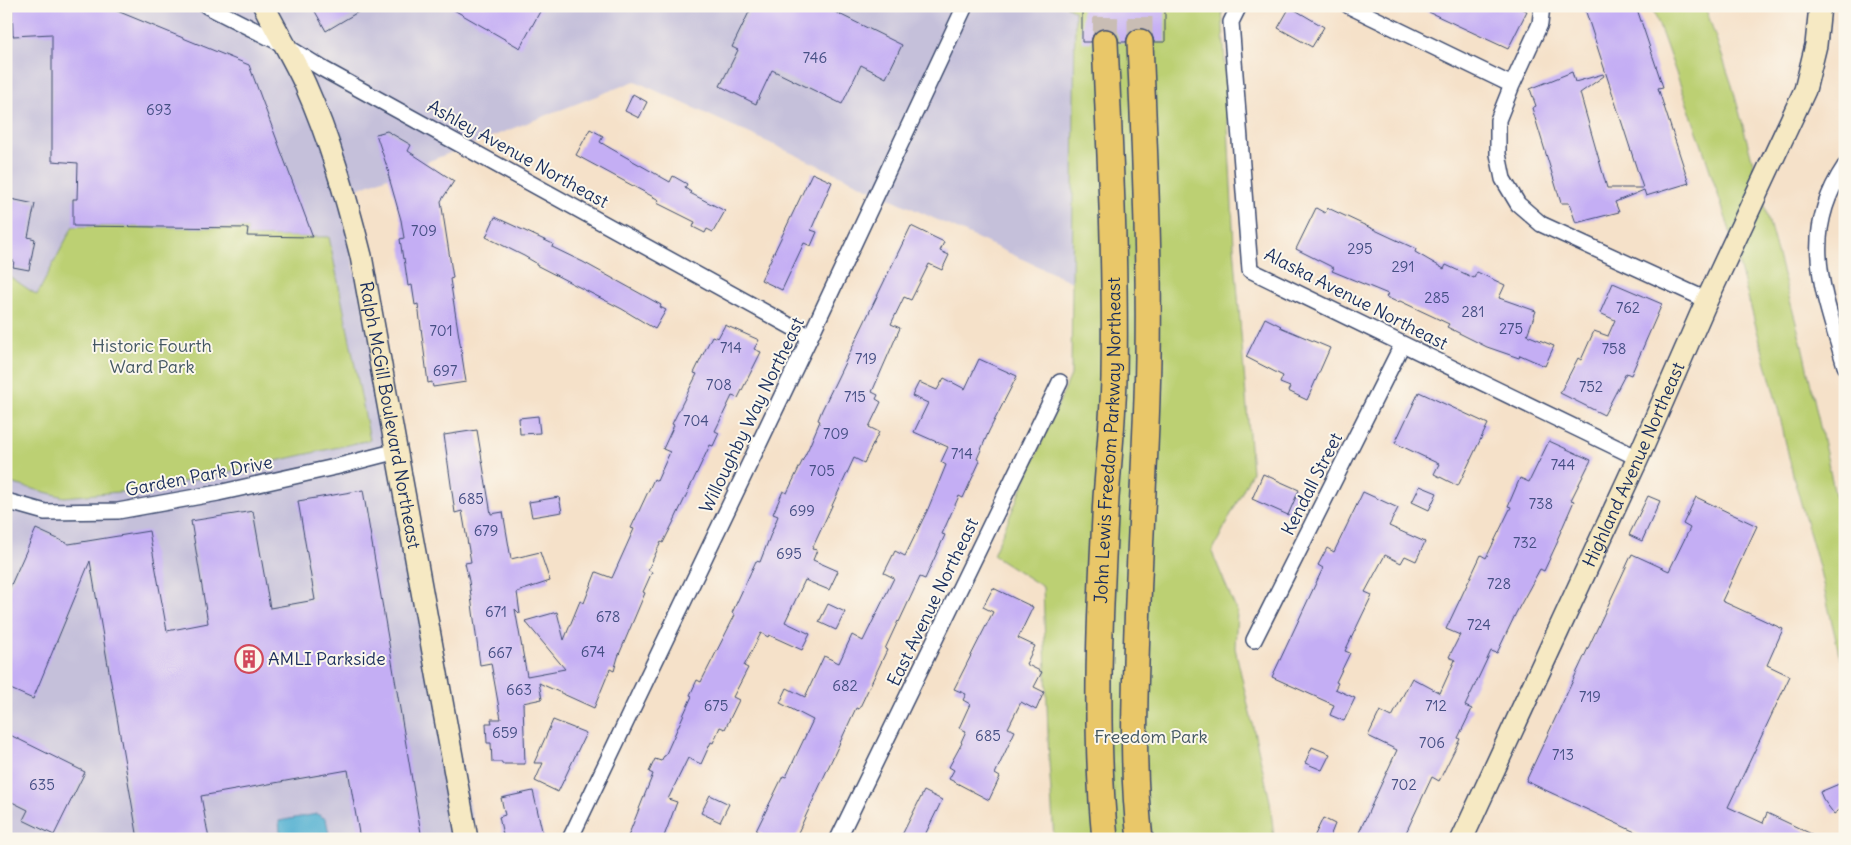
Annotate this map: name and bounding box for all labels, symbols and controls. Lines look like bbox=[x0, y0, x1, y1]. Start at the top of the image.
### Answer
house number: 746 bbox=[803, 48, 827, 67]
street label: Ashley Avenue Northeast bbox=[424, 94, 613, 213]
house number: 693 bbox=[146, 100, 172, 119]
house number: 709 bbox=[411, 221, 437, 240]
house number: 295 bbox=[1347, 239, 1373, 258]
street label: Alaska Avenue Northeast bbox=[1261, 242, 1452, 355]
house number: 291 bbox=[1392, 257, 1414, 276]
street label: John Lewis Freedom Parkway Northeast bbox=[1089, 277, 1125, 604]
street label: Ralph McGill Boulevard Northeast bbox=[355, 280, 426, 551]
house number: 285 bbox=[1424, 288, 1450, 307]
house number: 762 bbox=[1616, 298, 1640, 317]
house number: 281 bbox=[1462, 302, 1484, 321]
street label: Willoughby Way Northeast bbox=[694, 313, 809, 516]
house number: 275 bbox=[1499, 319, 1523, 338]
house number: 701 bbox=[429, 321, 453, 340]
park label: Historic Fourth Ward Park bbox=[92, 334, 212, 378]
house number: 714 bbox=[720, 338, 742, 357]
house number: 758 bbox=[1602, 339, 1626, 358]
house number: 719 bbox=[855, 349, 877, 368]
street label: Highland Avenue Northeast bbox=[1577, 358, 1689, 570]
house number: 697 bbox=[433, 361, 457, 380]
house number: 708 bbox=[706, 375, 732, 394]
house number: 752 bbox=[1579, 377, 1603, 396]
house number: 715 bbox=[844, 387, 866, 406]
house number: 704 bbox=[683, 411, 709, 430]
house number: 709 bbox=[823, 424, 849, 443]
street label: Kendall Street bbox=[1276, 429, 1347, 539]
house number: 714 bbox=[951, 444, 973, 463]
street label: Garden Park Drive bbox=[123, 450, 274, 501]
house number: 744 bbox=[1551, 455, 1576, 474]
house number: 705 bbox=[809, 461, 835, 480]
house number: 685 bbox=[458, 489, 484, 508]
house number: 738 bbox=[1529, 494, 1553, 513]
house number: 699 bbox=[789, 501, 815, 520]
street label: East Avenue Northeast bbox=[882, 514, 983, 690]
house number: 679 bbox=[474, 521, 498, 540]
house number: 732 bbox=[1513, 533, 1537, 552]
house number: 695 bbox=[776, 544, 802, 563]
house number: 728 bbox=[1487, 574, 1511, 593]
house number: 671 bbox=[485, 602, 507, 621]
house number: 678 bbox=[596, 607, 620, 626]
house number: 724 bbox=[1467, 615, 1491, 634]
house number: 674 bbox=[581, 642, 605, 661]
house number: 667 bbox=[488, 643, 512, 662]
building icon: AMLI Parkside bbox=[234, 644, 264, 674]
place label: AMLI Parkside bbox=[268, 647, 386, 670]
house number: 682 bbox=[832, 676, 858, 695]
house number: 663 bbox=[506, 680, 532, 699]
house number: 719 bbox=[1579, 687, 1601, 706]
house number: 675 bbox=[704, 696, 728, 715]
house number: 712 bbox=[1425, 696, 1447, 715]
house number: 659 bbox=[492, 723, 518, 742]
park label: Freedom Park bbox=[1094, 725, 1208, 748]
house number: 685 bbox=[975, 726, 1001, 745]
house number: 706 bbox=[1419, 733, 1445, 752]
house number: 713 bbox=[1552, 745, 1574, 764]
house number: 635 bbox=[29, 775, 55, 794]
house number: 702 bbox=[1391, 775, 1417, 794]

